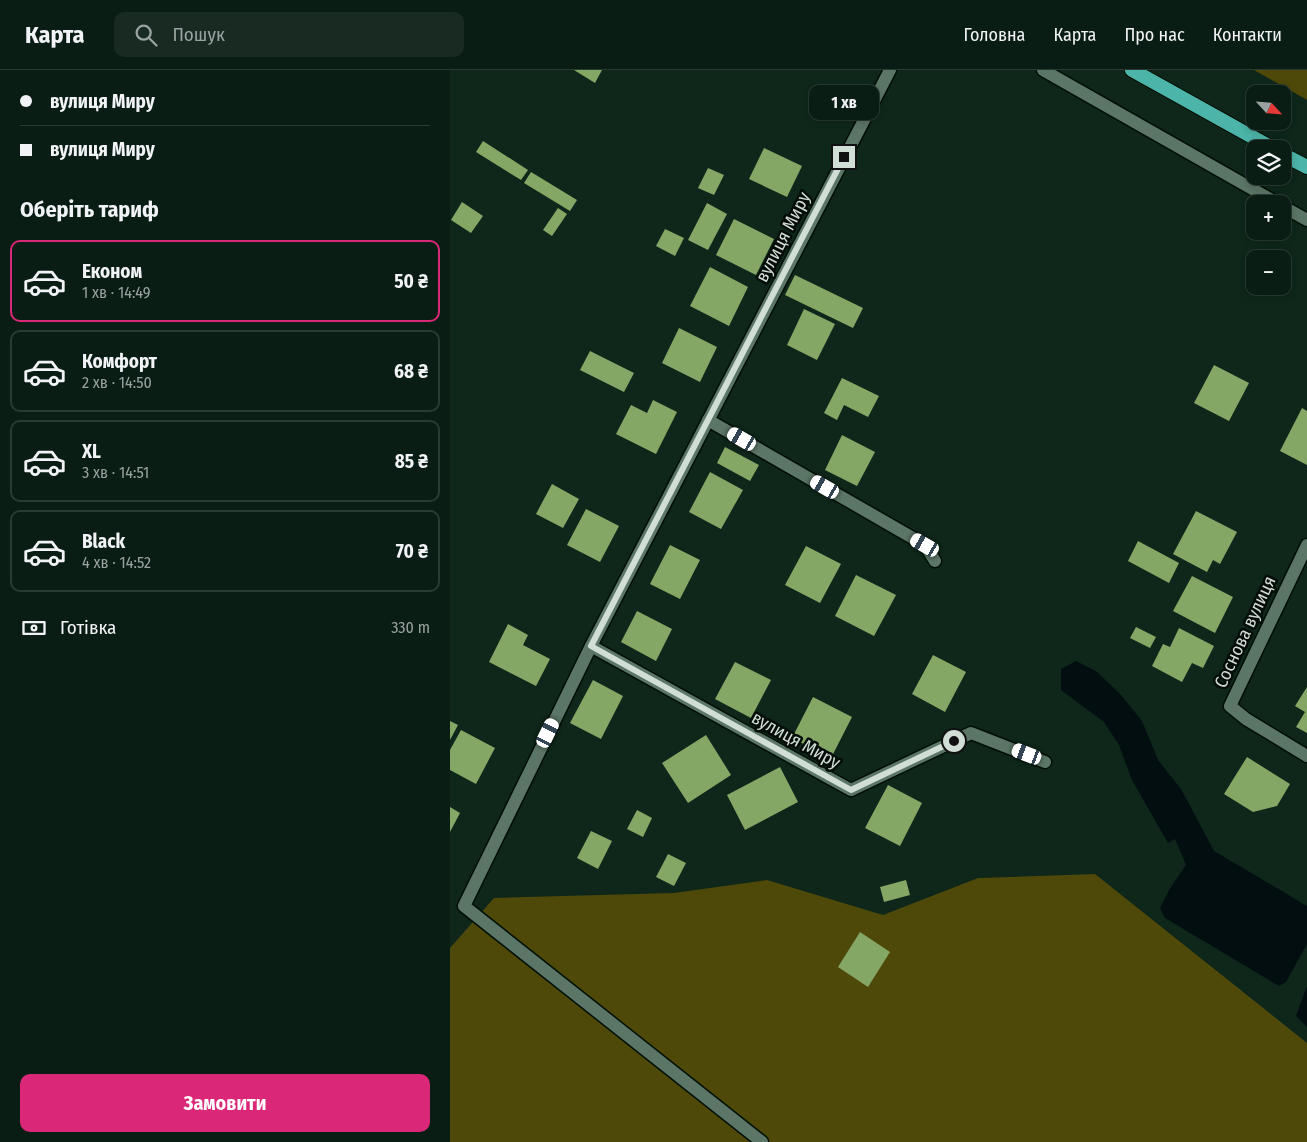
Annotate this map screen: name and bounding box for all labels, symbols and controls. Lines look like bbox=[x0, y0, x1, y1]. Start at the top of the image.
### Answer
search box bbox=[114, 12, 464, 57]
text: Карта bbox=[25, 21, 84, 49]
icon: search bbox=[132, 21, 160, 49]
text: Пошук bbox=[172, 23, 225, 46]
text: Головна bbox=[963, 24, 1025, 46]
text: Карта bbox=[1053, 24, 1096, 46]
text: Про нас bbox=[1124, 24, 1185, 46]
text: Контакти bbox=[1213, 24, 1282, 46]
callout: 1 хв bbox=[809, 84, 879, 119]
north arrow bbox=[1246, 85, 1291, 130]
map controls bbox=[1246, 85, 1291, 295]
text: вулиця Миру bbox=[50, 90, 155, 113]
text: 1 хв bbox=[831, 93, 857, 112]
text: вулиця Миру bbox=[50, 138, 155, 161]
button: layers bbox=[1246, 140, 1291, 185]
route end bbox=[833, 146, 855, 168]
street label: вулиця Миру bbox=[751, 188, 815, 286]
button: + bbox=[1246, 195, 1291, 240]
text: Оберіть тариф bbox=[20, 196, 159, 223]
button: − bbox=[1246, 250, 1291, 295]
icon: car bbox=[22, 259, 67, 304]
text: Економ bbox=[82, 260, 142, 283]
text: 50 ₴ bbox=[394, 270, 428, 293]
text: 1 хв · 14:49 bbox=[82, 283, 151, 302]
icon: car bbox=[22, 349, 67, 394]
text: Комфорт bbox=[82, 350, 157, 373]
text: 68 ₴ bbox=[394, 360, 428, 383]
text: 2 хв · 14:50 bbox=[82, 373, 152, 392]
car bbox=[725, 425, 758, 453]
icon: car bbox=[22, 439, 67, 484]
text: XL bbox=[82, 440, 101, 463]
text: 85 ₴ bbox=[395, 450, 428, 473]
text: 3 хв · 14:51 bbox=[82, 463, 149, 482]
car bbox=[808, 473, 841, 501]
icon: car bbox=[22, 529, 67, 574]
text: Black bbox=[82, 530, 125, 553]
car bbox=[908, 531, 941, 559]
text: 70 ₴ bbox=[396, 540, 428, 563]
text: 4 хв · 14:52 bbox=[82, 553, 151, 572]
street label: Соснова вулиця bbox=[1209, 573, 1281, 691]
icon: cash bbox=[20, 614, 48, 642]
text: Готівка bbox=[60, 616, 116, 639]
text: 330 m bbox=[391, 618, 430, 637]
street label: вулиця Миру bbox=[748, 707, 844, 773]
car bbox=[534, 716, 561, 750]
route start bbox=[943, 730, 965, 752]
car bbox=[1010, 742, 1043, 766]
button: Замовити bbox=[20, 1074, 430, 1132]

